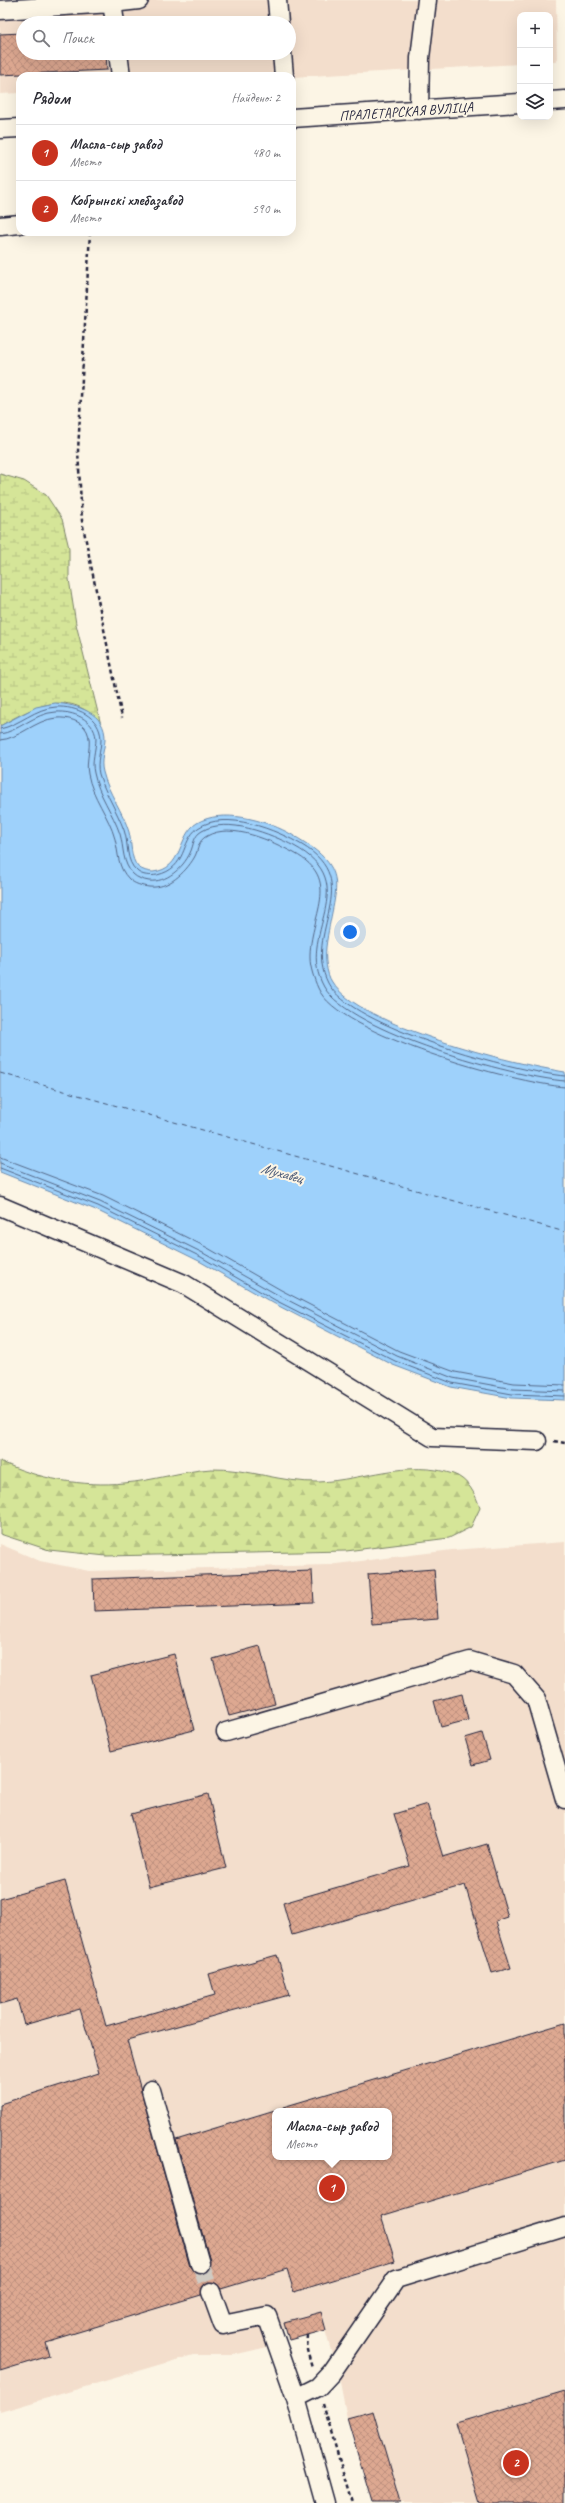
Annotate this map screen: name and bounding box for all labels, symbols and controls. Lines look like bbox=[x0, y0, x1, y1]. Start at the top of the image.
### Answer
map controls bbox=[517, 12, 553, 120]
button: + bbox=[517, 12, 553, 48]
search box bbox=[16, 16, 296, 60]
icon: search bbox=[30, 27, 52, 49]
text: Поиск bbox=[62, 29, 94, 48]
button: − bbox=[517, 48, 553, 84]
button: layers bbox=[517, 84, 553, 120]
text: Рядом bbox=[32, 88, 70, 109]
text: Найдено: 2 bbox=[232, 90, 280, 106]
street label: ПРАЛЕТАРСКАЯ ВУЛІЦА bbox=[339, 98, 474, 125]
text: Масла-сыр завод bbox=[70, 135, 162, 154]
text: 1 bbox=[42, 145, 48, 161]
text: 480 m bbox=[252, 145, 280, 161]
text: Место bbox=[70, 154, 101, 170]
text: Кобрынскі хлебазавод bbox=[70, 191, 182, 210]
text: 2 bbox=[42, 201, 48, 217]
text: 590 m bbox=[252, 201, 280, 217]
text: Место bbox=[70, 210, 101, 226]
your location bbox=[340, 922, 360, 942]
water label: Мухавец bbox=[259, 1159, 307, 1189]
popup bbox=[272, 2108, 392, 2160]
text: Масла-сыр завод bbox=[286, 2117, 378, 2136]
text: Место bbox=[286, 2136, 317, 2152]
pin: 1 bbox=[319, 2173, 345, 2203]
pin: 2 bbox=[503, 2448, 529, 2478]

